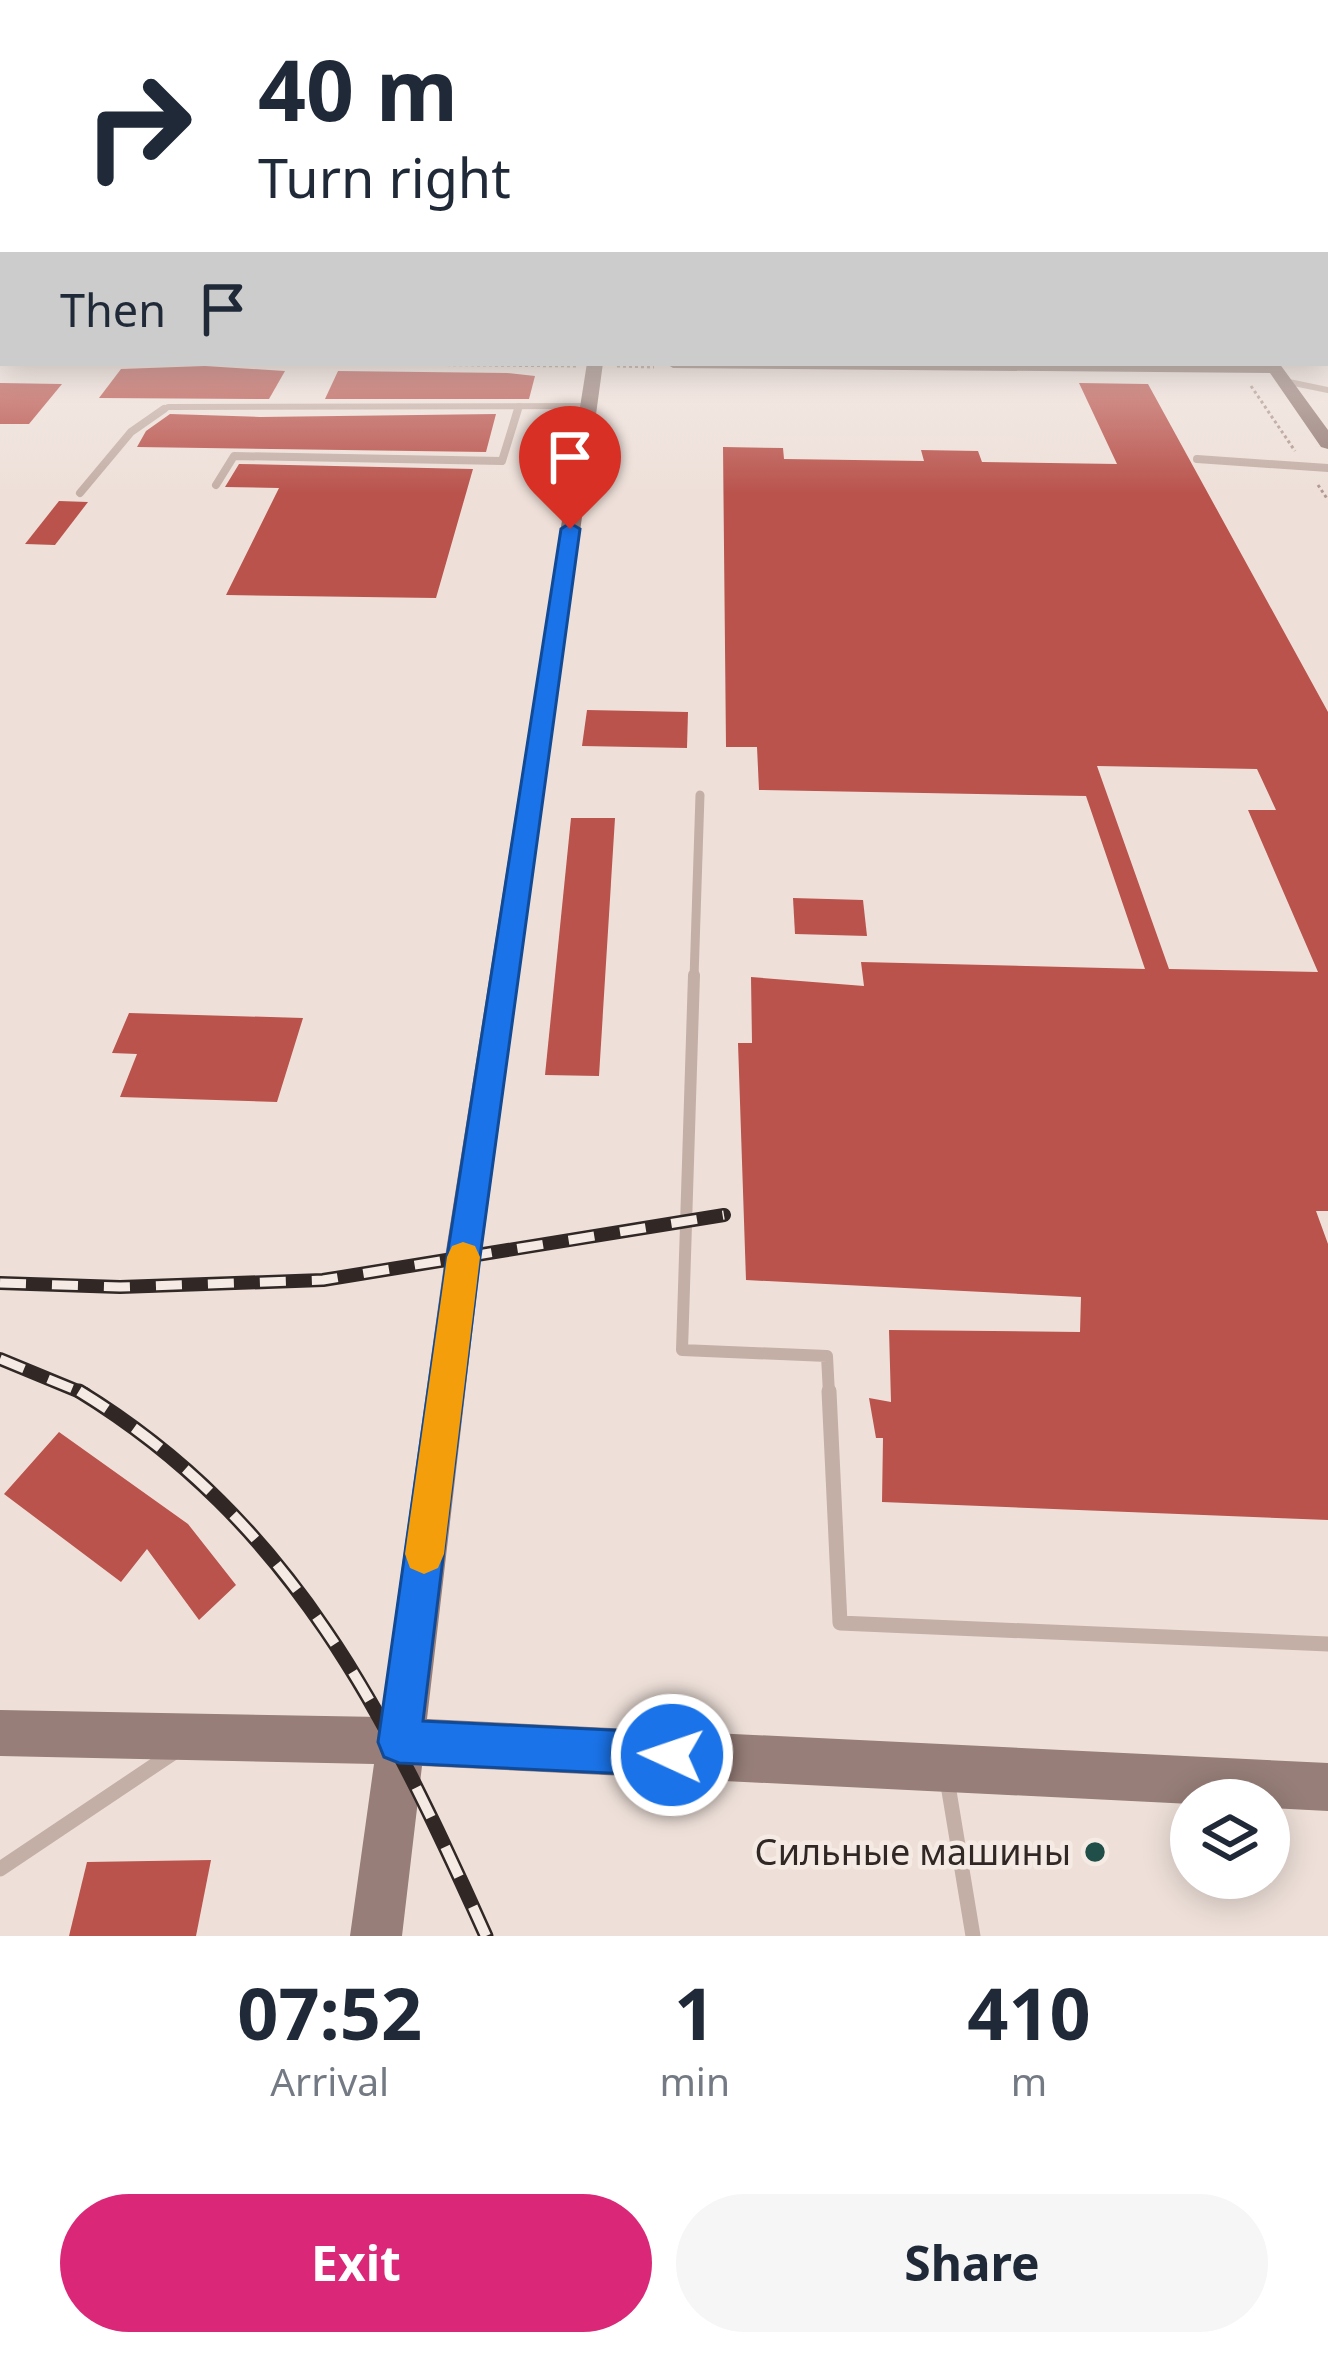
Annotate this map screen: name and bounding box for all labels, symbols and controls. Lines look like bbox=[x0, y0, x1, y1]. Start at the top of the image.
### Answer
text: 40 m bbox=[258, 31, 458, 146]
icon: right bbox=[60, 48, 216, 204]
text: Turn right bbox=[258, 140, 511, 214]
icon: arrive bbox=[190, 276, 256, 342]
text: Then bbox=[60, 279, 166, 340]
pin bbox=[519, 406, 621, 529]
icon: arrive bbox=[537, 424, 603, 490]
position arrow bbox=[609, 1692, 735, 1818]
map controls bbox=[1170, 1779, 1290, 1899]
button: layers bbox=[1170, 1779, 1290, 1899]
place label: Сильные машины bbox=[755, 1827, 1071, 1876]
marker: Сильные машины bbox=[1082, 1839, 1108, 1865]
text: 07:52 bbox=[237, 1963, 422, 2061]
text: 1 bbox=[674, 1963, 715, 2061]
text: 410 bbox=[967, 1963, 1091, 2061]
text: Arrival bbox=[270, 2054, 389, 2107]
text: min bbox=[659, 2054, 730, 2107]
text: m bbox=[1011, 2054, 1047, 2107]
button: Exit bbox=[60, 2194, 652, 2332]
button: Share bbox=[676, 2194, 1268, 2332]

